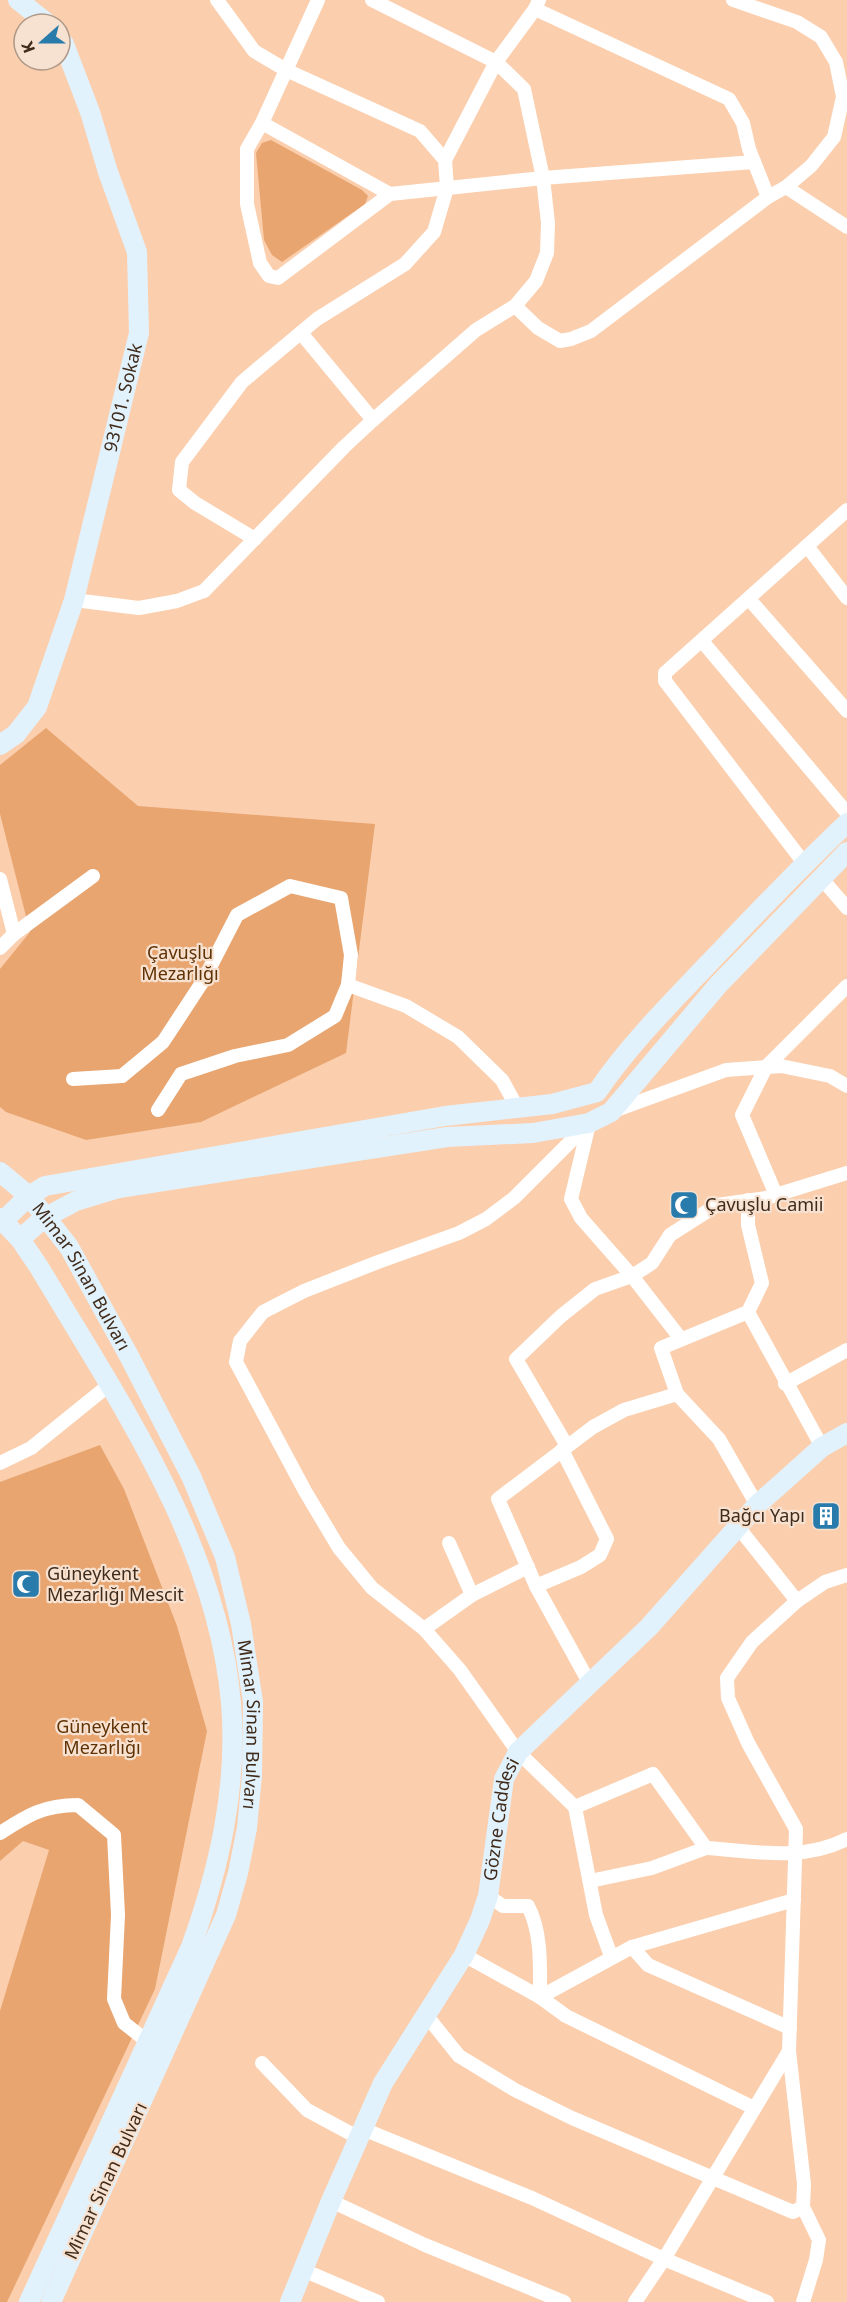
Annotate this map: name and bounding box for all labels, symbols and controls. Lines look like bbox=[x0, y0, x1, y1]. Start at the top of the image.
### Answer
north arrow bbox=[12, 12, 72, 72]
text: K bbox=[16, 38, 40, 56]
street label: 93101. Sokak bbox=[97, 340, 147, 454]
park label: Çavuşlu Mezarlığı bbox=[141, 940, 219, 985]
mosque icon: Çavuşlu Camii bbox=[668, 1189, 700, 1221]
place label: Çavuşlu Camii bbox=[705, 1192, 823, 1216]
street label: Mimar Sinan Bulvarı bbox=[27, 1197, 137, 1355]
building icon: Bağcı Yapı bbox=[810, 1500, 842, 1532]
place label: Bağcı Yapı bbox=[719, 1503, 805, 1527]
place label: Güneykent Mezarlığı Mescit bbox=[47, 1561, 184, 1606]
mosque icon: Güneykent Mezarlığı Mescit bbox=[10, 1568, 42, 1600]
street label: Mimar Sinan Bulvarı bbox=[233, 1638, 266, 1811]
park label: Güneykent Mezarlığı bbox=[56, 1714, 148, 1759]
street label: Gözne Caddesi bbox=[477, 1753, 524, 1883]
street label: Mimar Sinan Bulvarı bbox=[58, 2098, 152, 2263]

